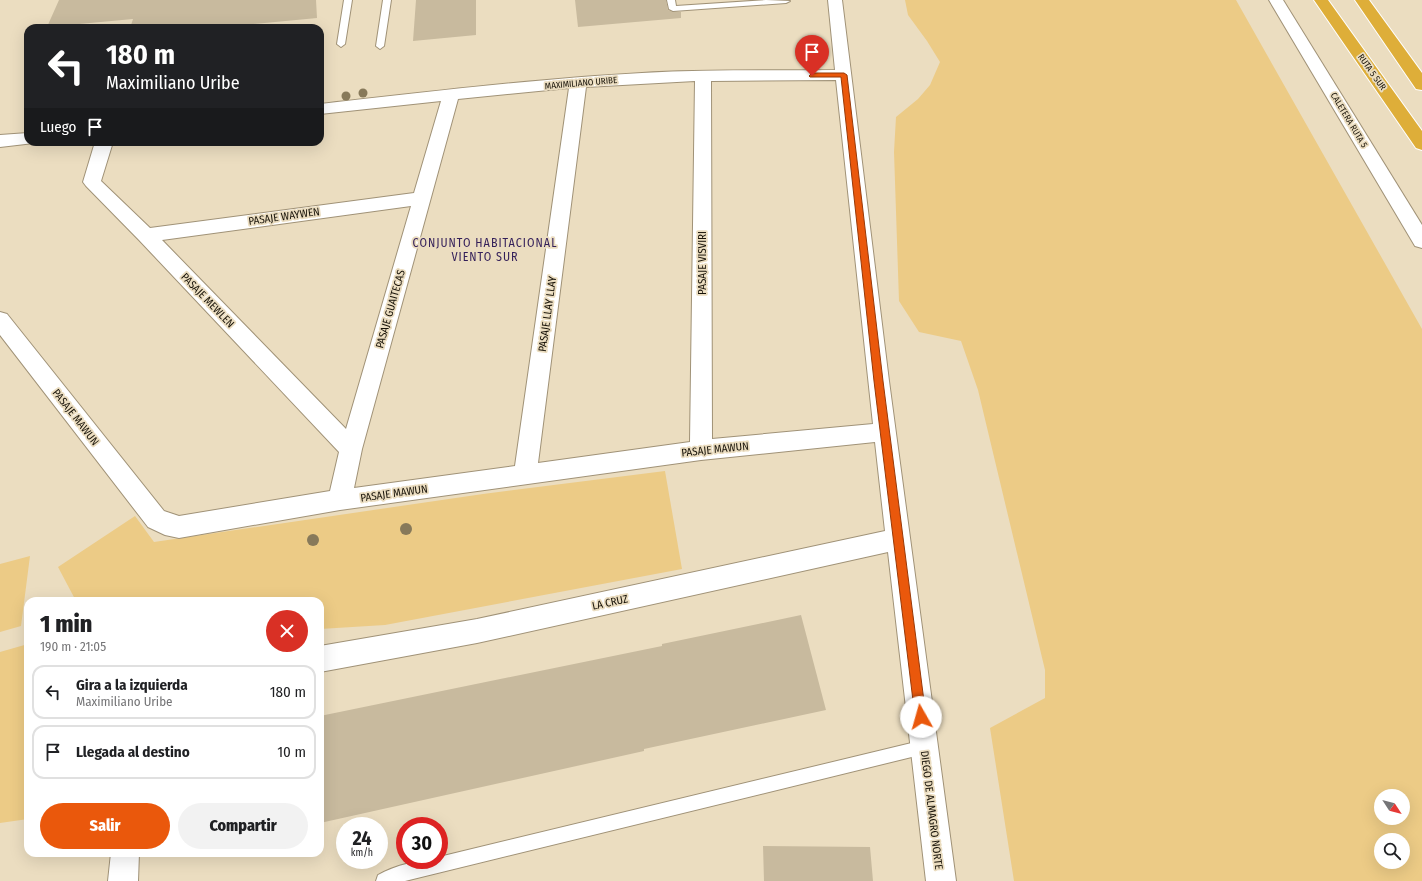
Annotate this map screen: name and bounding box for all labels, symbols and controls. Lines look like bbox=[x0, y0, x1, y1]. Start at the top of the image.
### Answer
pin bbox=[795, 35, 829, 76]
text: 180 m bbox=[106, 38, 175, 71]
icon: left bbox=[40, 40, 92, 92]
icon: arrive bbox=[801, 41, 823, 63]
street label: RUTA 5 SUR bbox=[1356, 52, 1388, 92]
text: Maximiliano Uribe bbox=[106, 72, 240, 94]
street label: MAXIMILIANO URIBE bbox=[544, 75, 618, 91]
street label: CALETERA RUTA 5 bbox=[1329, 91, 1369, 149]
icon: arrive bbox=[84, 116, 106, 138]
text: Luego bbox=[40, 118, 76, 136]
street label: PASAJE WAYWEN bbox=[248, 205, 321, 228]
street label: PASAJE VISVIRI bbox=[696, 231, 709, 295]
district label: CONJUNTO HABITACIONAL VIENTO SUR bbox=[413, 236, 557, 264]
street label: PASAJE GUAITECAS bbox=[373, 268, 408, 350]
street label: PASAJE MEWLEN bbox=[178, 270, 237, 330]
street label: PASAJE LLAY LLAY bbox=[536, 275, 559, 353]
street label: PASAJE MAWUN bbox=[50, 387, 102, 448]
street label: PASAJE MAWUN bbox=[681, 439, 749, 460]
street label: PASAJE MAWUN bbox=[360, 482, 429, 505]
street label: LA CRUZ bbox=[591, 592, 629, 613]
text: 1 min bbox=[40, 610, 92, 638]
button: close bbox=[266, 610, 308, 652]
text: 190 m · 21:05 bbox=[40, 639, 106, 654]
text: Gira a la izquierda bbox=[76, 676, 188, 694]
icon: left bbox=[42, 681, 64, 703]
text: 180 m bbox=[270, 683, 306, 701]
text: Maximiliano Uribe bbox=[76, 694, 172, 709]
position arrow bbox=[900, 696, 942, 738]
icon: arrive bbox=[42, 741, 64, 763]
text: Llegada al destino bbox=[76, 743, 190, 761]
text: 10 m bbox=[277, 743, 306, 761]
street label: DIEGO DE ALMAGRO NORTE bbox=[918, 750, 945, 870]
north arrow bbox=[1374, 789, 1410, 825]
map controls bbox=[1374, 789, 1410, 869]
button: Salir bbox=[40, 803, 170, 849]
button: Compartir bbox=[178, 803, 308, 849]
speed limit sign: 30 bbox=[396, 817, 448, 869]
text: 24 bbox=[352, 826, 372, 850]
button: search bbox=[1374, 833, 1410, 869]
text: km/h bbox=[351, 847, 373, 859]

